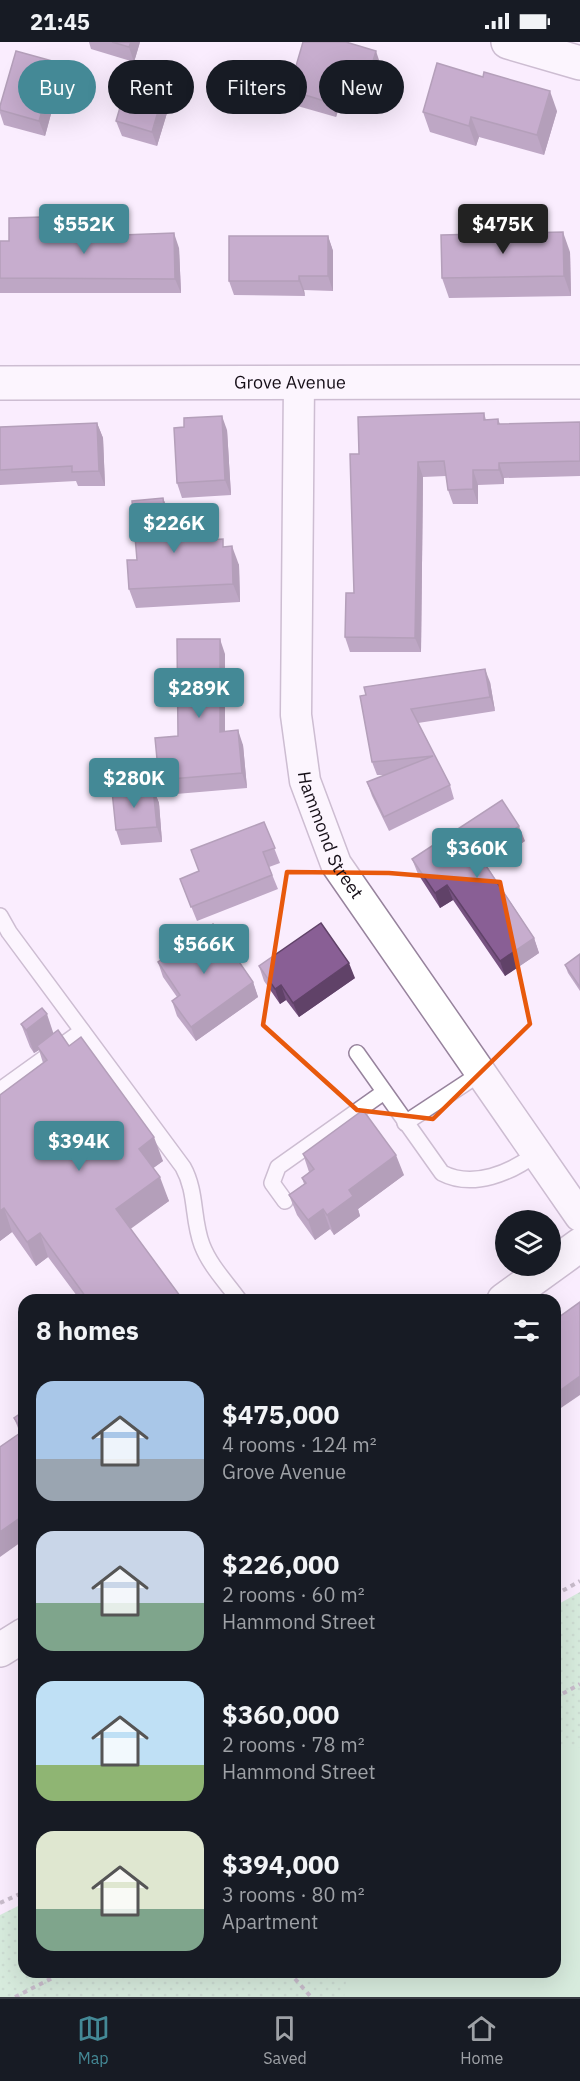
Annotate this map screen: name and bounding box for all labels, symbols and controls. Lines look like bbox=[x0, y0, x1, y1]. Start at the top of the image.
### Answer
text: 21:45 bbox=[30, 7, 90, 36]
chip: Buy bbox=[18, 60, 96, 114]
chip: Rent bbox=[108, 60, 194, 114]
chip: Filters bbox=[206, 60, 307, 114]
chip: New bbox=[319, 60, 404, 114]
pin: $552K bbox=[42, 204, 126, 255]
pin: $475K bbox=[461, 204, 545, 255]
text: $552K bbox=[53, 210, 115, 237]
text: $475K bbox=[472, 210, 534, 237]
street label: Grove Avenue bbox=[234, 370, 346, 394]
pin: $226K bbox=[132, 503, 216, 554]
text: $226K bbox=[143, 509, 205, 536]
pin: $289K bbox=[157, 668, 241, 719]
text: $289K bbox=[168, 674, 230, 701]
pin: $280K bbox=[92, 758, 176, 809]
text: $280K bbox=[103, 764, 165, 791]
street label: Hammond Street bbox=[293, 770, 369, 903]
pin: $360K bbox=[435, 828, 519, 879]
text: $360K bbox=[446, 834, 508, 861]
pin: $566K bbox=[162, 924, 246, 975]
text: $566K bbox=[173, 930, 235, 957]
pin: $394K bbox=[37, 1121, 121, 1172]
text: $394K bbox=[48, 1127, 110, 1154]
map controls bbox=[495, 1210, 561, 1276]
button: layers bbox=[495, 1210, 561, 1276]
text: 8 homes bbox=[36, 1313, 139, 1347]
icon: filters bbox=[510, 1314, 543, 1347]
text: $475,000 bbox=[222, 1397, 339, 1431]
icon: home bbox=[84, 1405, 156, 1477]
text: 4 rooms · 124 m² bbox=[222, 1431, 377, 1458]
text: Grove Avenue bbox=[222, 1458, 346, 1485]
text: $226,000 bbox=[222, 1547, 339, 1581]
icon: home bbox=[84, 1555, 156, 1627]
text: 2 rooms · 60 m² bbox=[222, 1581, 365, 1608]
text: Hammond Street bbox=[222, 1608, 375, 1635]
text: $360,000 bbox=[222, 1697, 339, 1731]
icon: home bbox=[84, 1705, 156, 1777]
text: 2 rooms · 78 m² bbox=[222, 1731, 365, 1758]
text: Hammond Street bbox=[222, 1758, 375, 1785]
text: $394,000 bbox=[222, 1847, 339, 1881]
icon: home bbox=[84, 1855, 156, 1927]
text: 3 rooms · 80 m² bbox=[222, 1881, 365, 1908]
text: Apartment bbox=[222, 1908, 318, 1935]
tab: Map bbox=[77, 2012, 110, 2068]
tab: Saved bbox=[263, 2012, 307, 2068]
tab: Home bbox=[460, 2012, 503, 2068]

